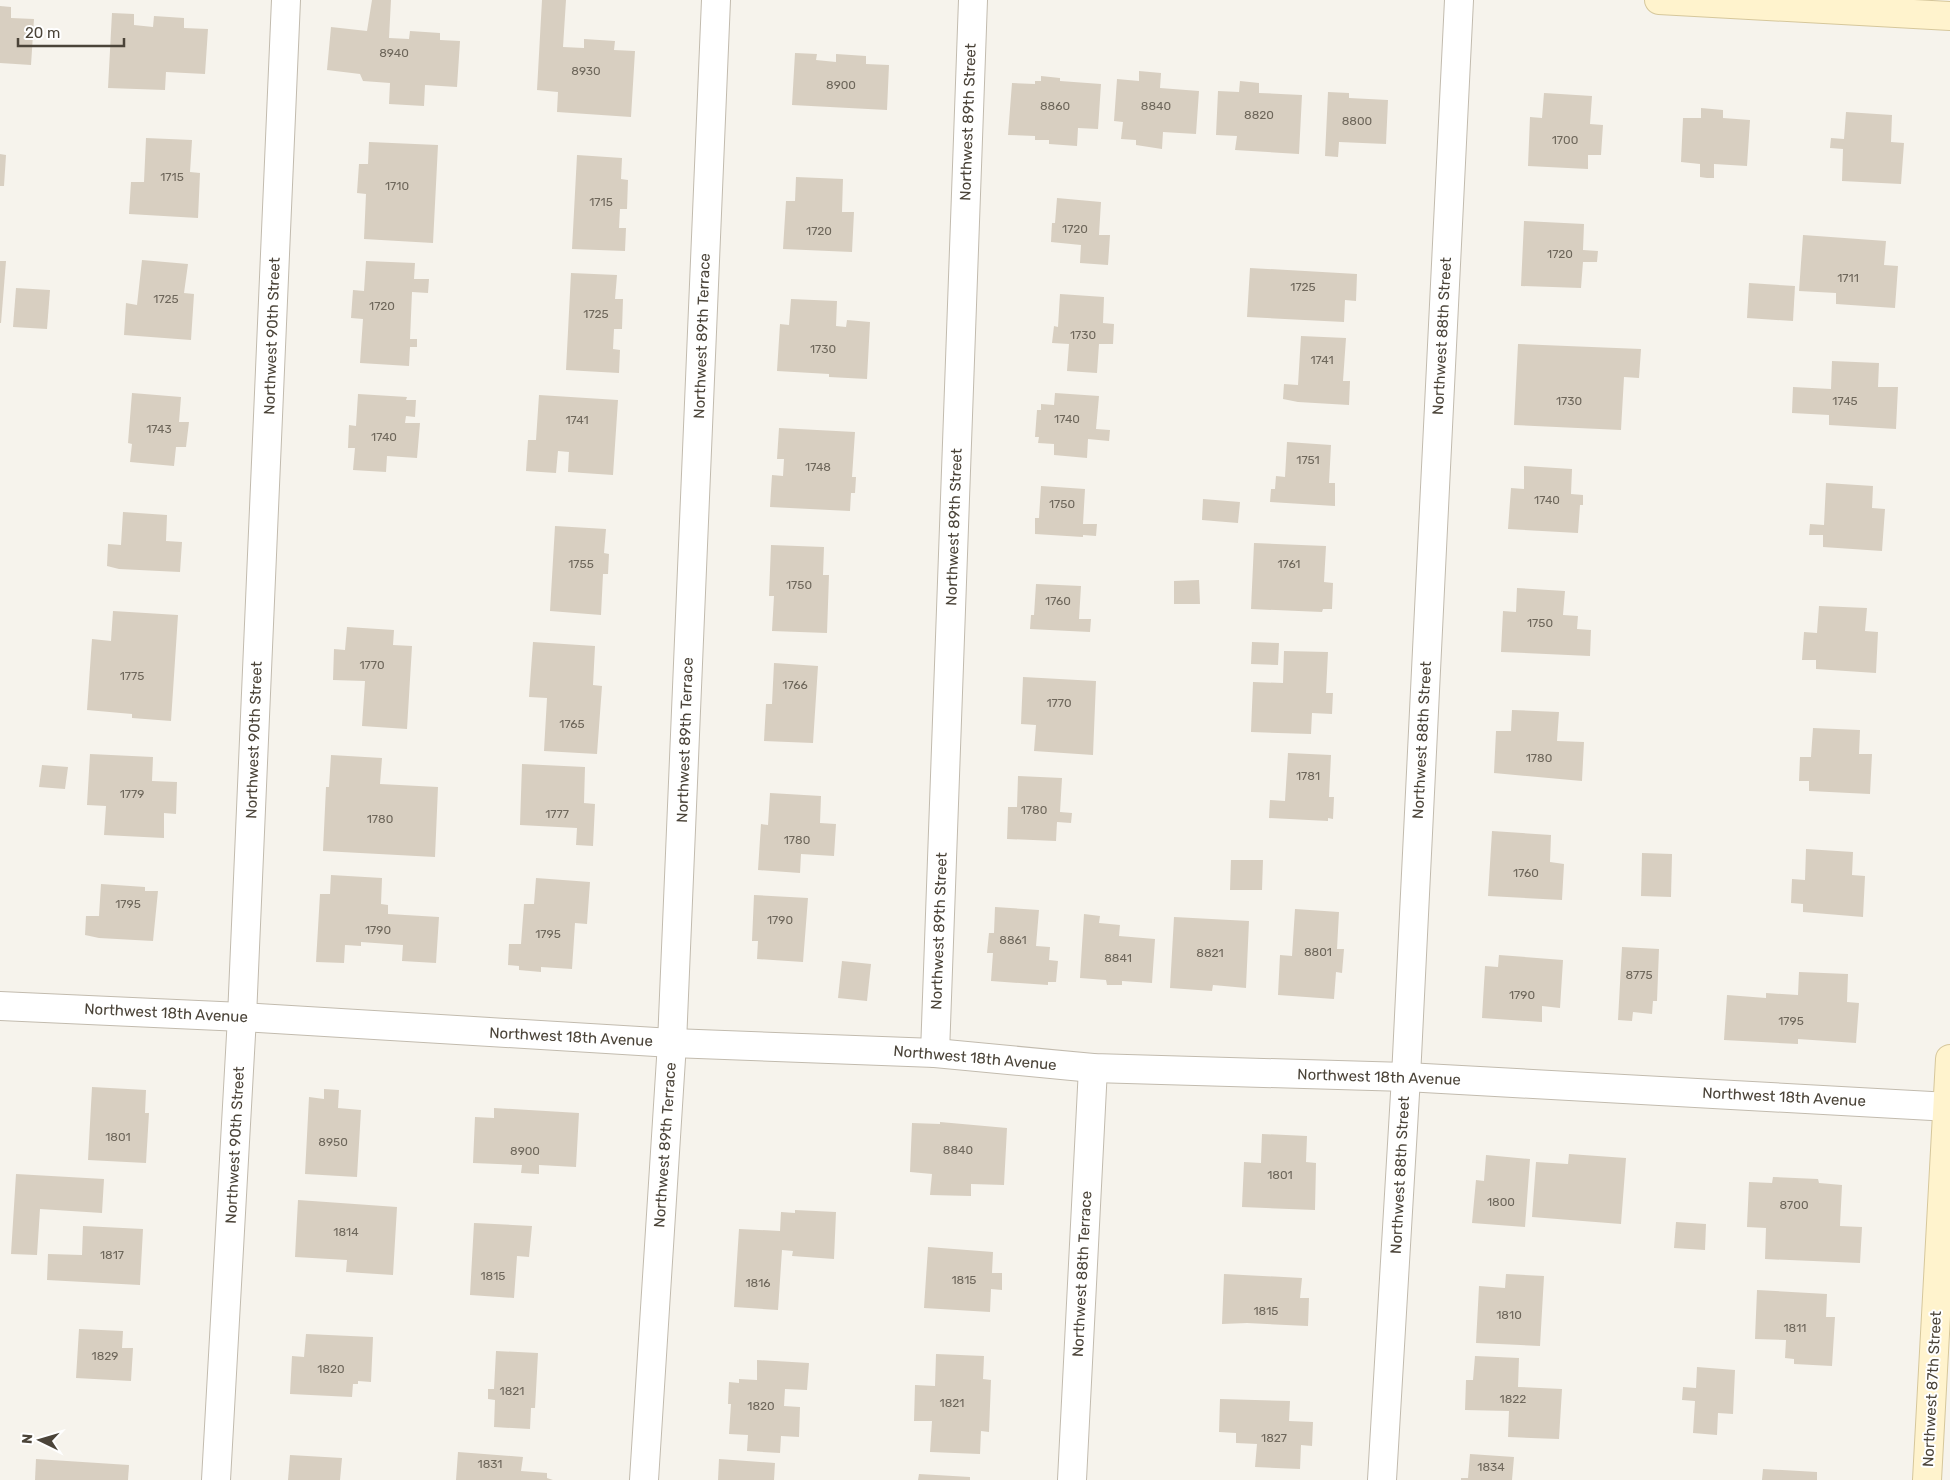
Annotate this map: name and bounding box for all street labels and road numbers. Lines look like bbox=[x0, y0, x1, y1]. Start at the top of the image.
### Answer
street label: Northwest 89th Street bbox=[956, 43, 980, 201]
street label: Northwest 89th Terrace bbox=[690, 253, 714, 419]
street label: Northwest 88th Street bbox=[1429, 256, 1455, 415]
street label: Northwest 90th Street bbox=[260, 257, 284, 415]
street label: Northwest 89th Street bbox=[942, 448, 966, 606]
street label: Northwest 89th Terrace bbox=[673, 657, 697, 823]
street label: Northwest 88th Street bbox=[1409, 660, 1435, 819]
street label: Northwest 90th Street bbox=[242, 661, 266, 819]
street label: Northwest 89th Street bbox=[927, 852, 951, 1010]
street label: Northwest 18th Avenue bbox=[84, 1000, 248, 1026]
street label: Northwest 18th Avenue bbox=[489, 1024, 653, 1050]
street label: Northwest 18th Avenue bbox=[893, 1042, 1057, 1074]
street label: Northwest 89th Terrace bbox=[650, 1062, 680, 1228]
street label: Northwest 18th Avenue bbox=[1297, 1065, 1461, 1089]
street label: Northwest 90th Street bbox=[222, 1066, 248, 1224]
street label: Northwest 18th Avenue bbox=[1702, 1084, 1866, 1110]
street label: Northwest 88th Street bbox=[1387, 1095, 1413, 1254]
street label: Northwest 88th Terrace bbox=[1069, 1190, 1095, 1358]
street label: Northwest 87th Street bbox=[1919, 1310, 1945, 1468]

